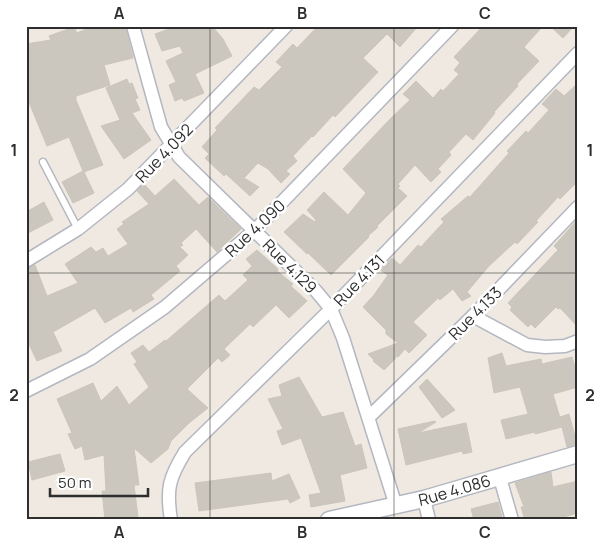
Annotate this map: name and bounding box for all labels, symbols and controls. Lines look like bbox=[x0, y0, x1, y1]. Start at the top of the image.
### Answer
text: A bbox=[114, 2, 125, 24]
text: B bbox=[297, 2, 307, 24]
text: C bbox=[479, 2, 491, 24]
street label: Rue 4.092 bbox=[130, 119, 198, 187]
text: 1 bbox=[10, 139, 18, 161]
text: 1 bbox=[586, 139, 594, 161]
street label: Rue 4.090 bbox=[220, 194, 290, 262]
street label: Rue 4.129 bbox=[258, 234, 322, 298]
street label: Rue 4.131 bbox=[329, 249, 389, 311]
street label: Rue 4.133 bbox=[443, 281, 507, 345]
text: 2 bbox=[9, 384, 19, 406]
text: 2 bbox=[585, 384, 595, 406]
scale bar bbox=[50, 466, 148, 498]
street label: Rue 4.086 bbox=[416, 469, 493, 511]
text: 50 m bbox=[58, 472, 92, 493]
text: A bbox=[114, 521, 125, 543]
text: B bbox=[297, 521, 307, 543]
text: C bbox=[479, 521, 491, 543]

